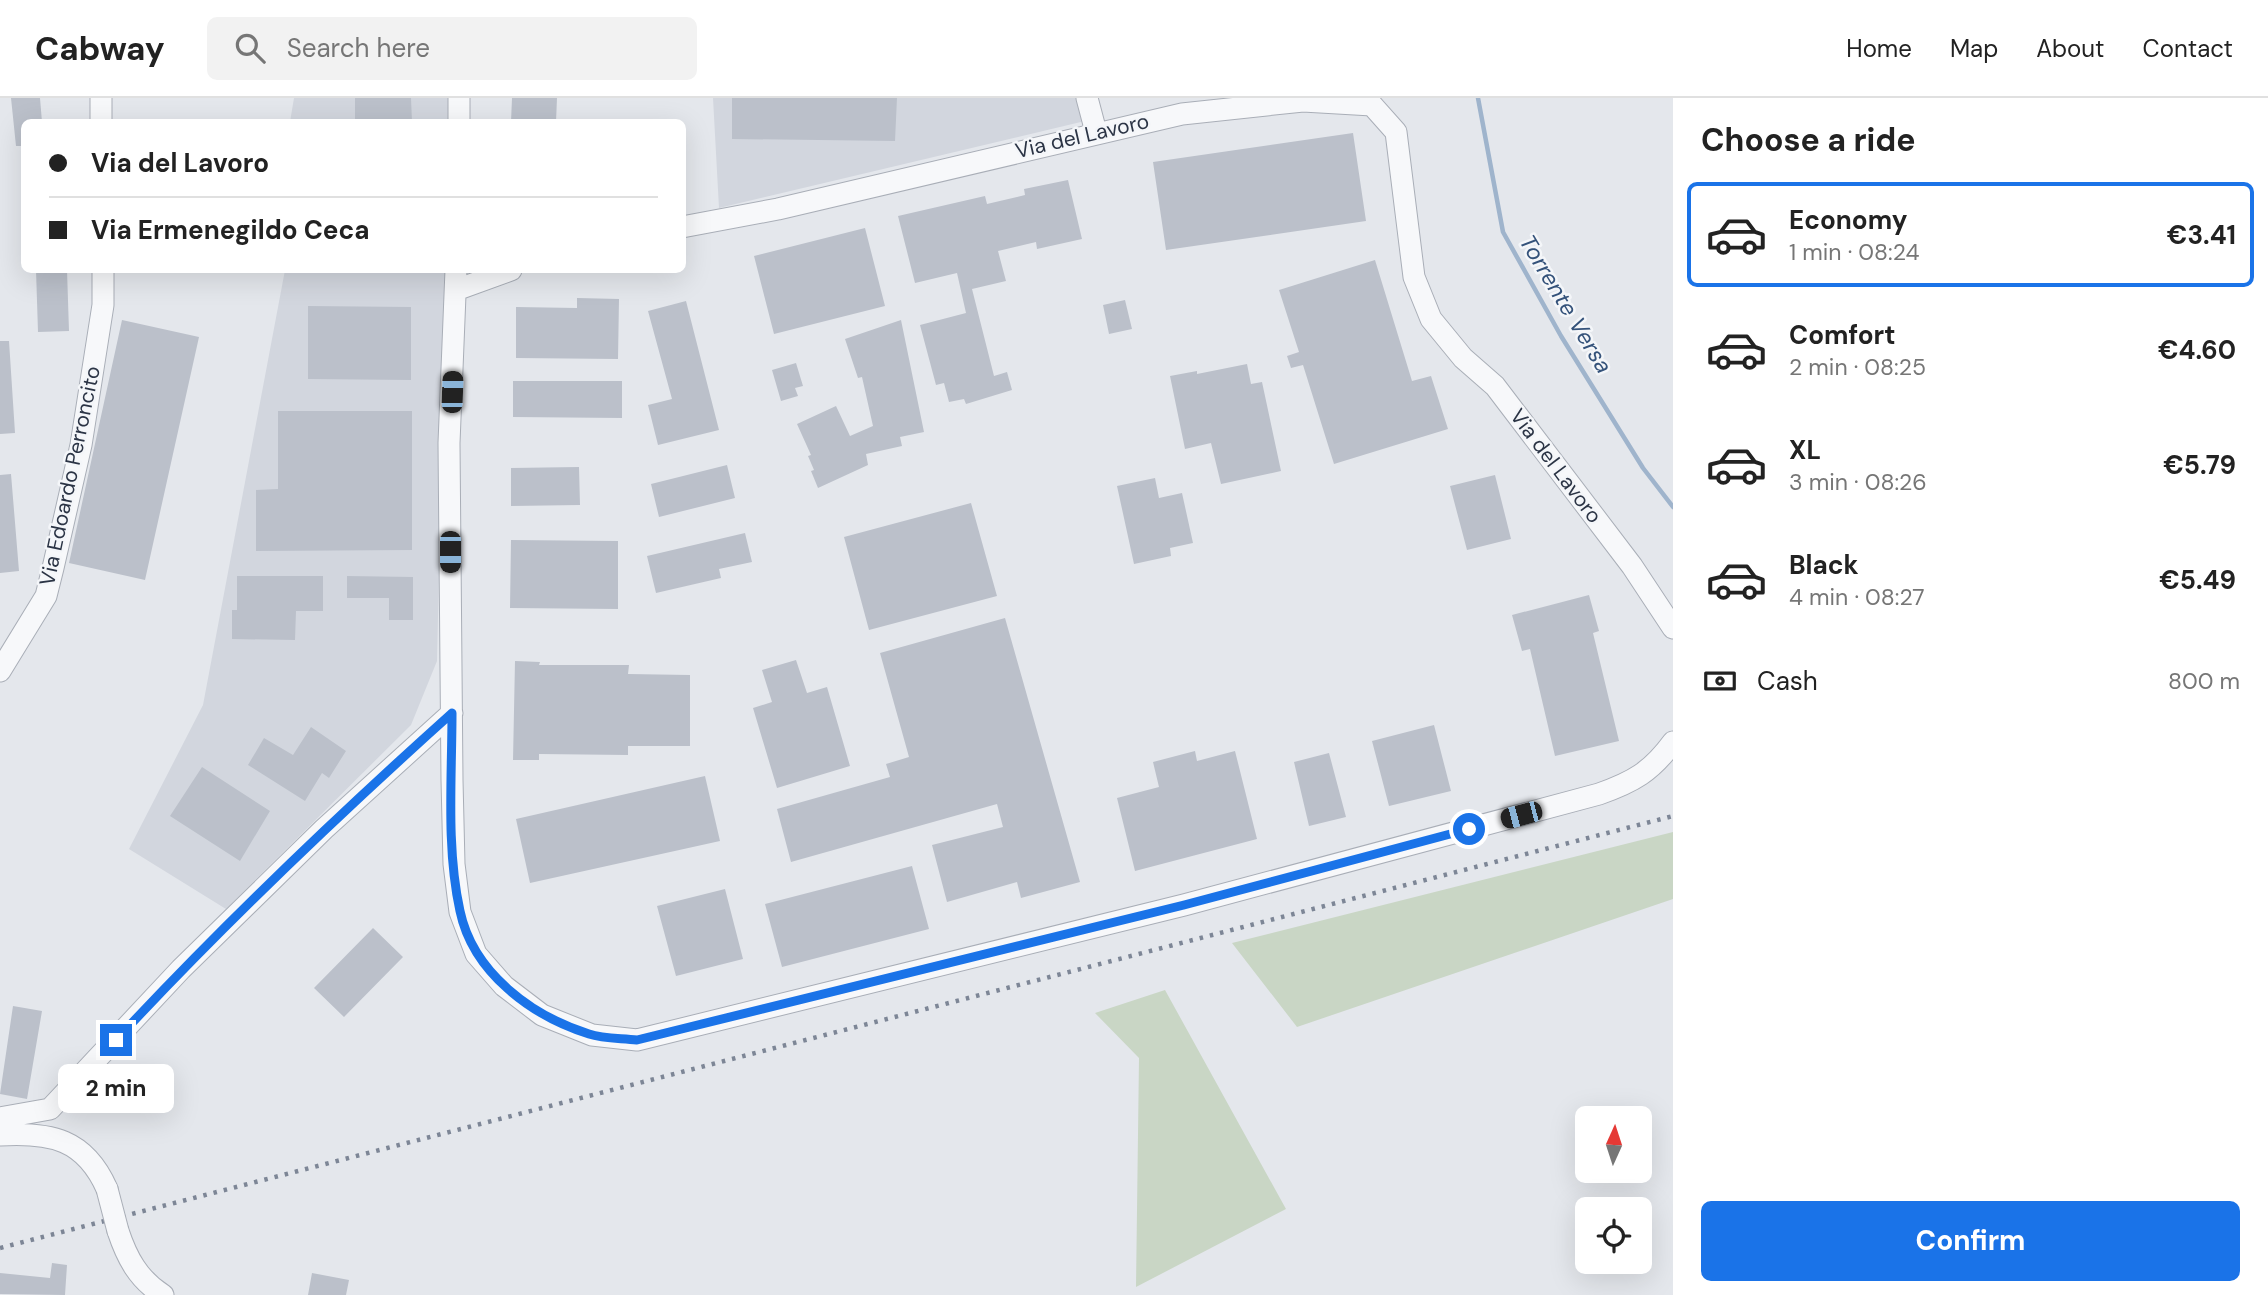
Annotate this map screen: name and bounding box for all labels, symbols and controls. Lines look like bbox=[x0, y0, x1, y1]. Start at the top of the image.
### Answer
search box bbox=[207, 17, 697, 80]
text: Cabway bbox=[35, 27, 165, 70]
icon: search bbox=[231, 29, 269, 67]
text: Search here bbox=[287, 31, 430, 65]
text: Home bbox=[1846, 33, 1912, 64]
text: Map bbox=[1950, 33, 1998, 64]
text: About bbox=[2036, 33, 2105, 64]
text: Contact bbox=[2143, 33, 2233, 64]
street label: Via del Lavoro bbox=[1012, 107, 1152, 165]
text: Choose a ride bbox=[1701, 119, 1916, 161]
text: Via del Lavoro bbox=[91, 146, 269, 180]
icon: car bbox=[1705, 203, 1768, 266]
text: Economy bbox=[1789, 203, 1907, 237]
text: Via Ermenegildo Ceca bbox=[91, 213, 370, 247]
text: €3.41 bbox=[2167, 218, 2236, 252]
water label: Torrente Versa bbox=[1513, 229, 1619, 379]
text: 1 min · 08:24 bbox=[1789, 237, 1919, 267]
icon: car bbox=[1705, 318, 1768, 381]
text: Comfort bbox=[1789, 318, 1895, 352]
text: €4.60 bbox=[2158, 333, 2236, 367]
text: 2 min · 08:25 bbox=[1789, 352, 1926, 382]
street label: Via Edoardo Perroncito bbox=[33, 363, 107, 589]
car bbox=[441, 371, 464, 413]
street label: Via del Lavoro bbox=[1504, 403, 1608, 529]
icon: car bbox=[1705, 433, 1768, 496]
text: XL bbox=[1789, 433, 1821, 467]
text: €5.79 bbox=[2163, 448, 2236, 482]
text: 3 min · 08:26 bbox=[1789, 467, 1927, 497]
car bbox=[440, 531, 461, 573]
icon: car bbox=[1705, 548, 1768, 611]
text: Black bbox=[1789, 548, 1859, 582]
text: €5.49 bbox=[2159, 563, 2236, 597]
text: 4 min · 08:27 bbox=[1789, 582, 1925, 612]
icon: cash bbox=[1701, 662, 1739, 700]
text: Cash bbox=[1757, 664, 1818, 698]
text: 800 m bbox=[2168, 666, 2240, 696]
car bbox=[1498, 799, 1545, 831]
route start bbox=[1453, 813, 1485, 845]
route end bbox=[100, 1024, 132, 1056]
callout: 2 min bbox=[58, 1065, 174, 1114]
text: 2 min bbox=[86, 1073, 146, 1103]
north arrow bbox=[1575, 1106, 1652, 1183]
map controls bbox=[1575, 1106, 1652, 1274]
button: locate bbox=[1575, 1197, 1652, 1274]
button: Confirm bbox=[1701, 1201, 2240, 1281]

